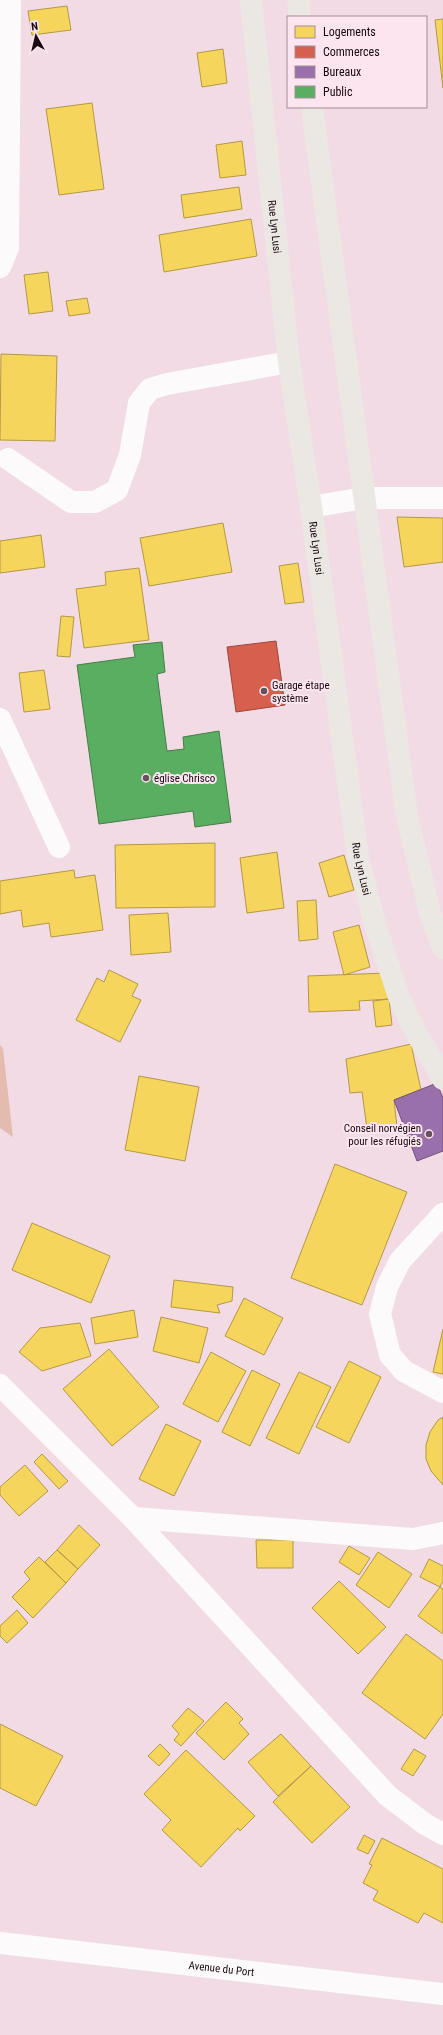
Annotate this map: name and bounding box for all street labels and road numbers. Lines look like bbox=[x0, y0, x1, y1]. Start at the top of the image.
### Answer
street label: Rue Lyn Lusi bbox=[265, 199, 284, 254]
street label: Rue Lyn Lusi bbox=[306, 521, 326, 576]
street label: Rue Lyn Lusi bbox=[349, 842, 373, 897]
street label: Avenue du Port bbox=[188, 1959, 255, 1979]

